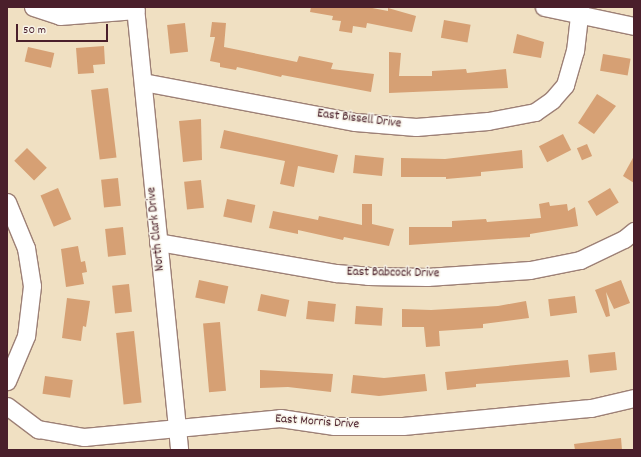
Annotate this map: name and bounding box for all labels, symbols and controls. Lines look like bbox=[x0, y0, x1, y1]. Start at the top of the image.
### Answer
scale bar bbox=[18, 16, 110, 42]
text: 50 m bbox=[23, 22, 46, 39]
street label: East Bissell Drive bbox=[316, 107, 402, 133]
street label: North Clark Drive bbox=[145, 186, 169, 272]
street label: East Babcock Drive bbox=[347, 265, 439, 283]
street label: East Morris Drive bbox=[274, 412, 360, 434]

